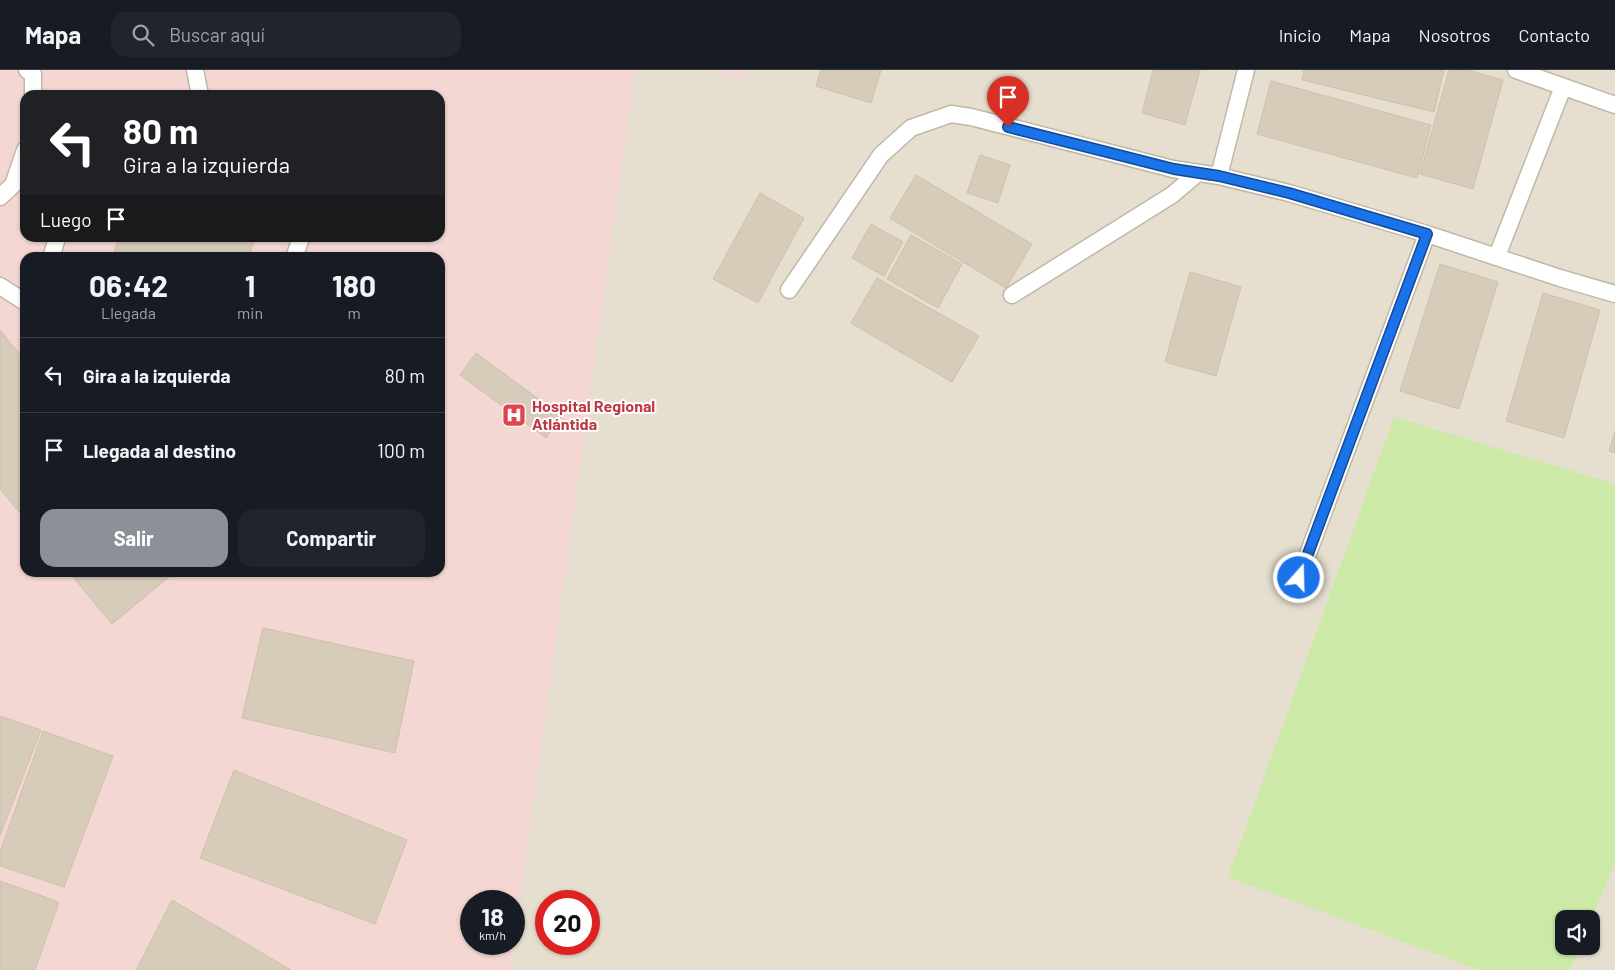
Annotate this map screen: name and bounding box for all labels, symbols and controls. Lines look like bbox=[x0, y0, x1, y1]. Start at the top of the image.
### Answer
search box bbox=[111, 12, 461, 57]
text: Mapa bbox=[25, 20, 81, 49]
icon: search bbox=[129, 21, 157, 49]
text: Buscar aquí bbox=[169, 23, 265, 46]
text: Inicio bbox=[1279, 24, 1321, 46]
text: Mapa bbox=[1349, 24, 1391, 46]
text: Nosotros bbox=[1419, 24, 1490, 46]
text: Contacto bbox=[1518, 24, 1590, 46]
pin bbox=[987, 76, 1029, 127]
icon: arrive bbox=[994, 83, 1022, 111]
text: 80 m bbox=[123, 109, 198, 151]
icon: left bbox=[40, 110, 105, 175]
text: Gira a la izquierda bbox=[123, 151, 290, 177]
icon: arrive bbox=[102, 205, 130, 233]
text: Luego bbox=[40, 208, 92, 231]
text: 06:42 bbox=[89, 267, 168, 303]
text: 1 bbox=[245, 267, 255, 303]
text: 180 bbox=[332, 267, 376, 303]
text: Llegada bbox=[101, 303, 156, 322]
text: min bbox=[237, 303, 263, 322]
text: m bbox=[347, 303, 361, 322]
icon: left bbox=[40, 361, 68, 389]
text: Gira a la izquierda bbox=[83, 364, 231, 387]
text: 80 m bbox=[385, 364, 425, 387]
place label: Hospital Regional Atlántida bbox=[532, 396, 655, 433]
hospital icon: Hospital Regional Atlántida bbox=[501, 402, 527, 428]
icon: arrive bbox=[40, 436, 68, 464]
text: Llegada al destino bbox=[83, 439, 236, 462]
text: 100 m bbox=[377, 439, 425, 462]
button: Salir bbox=[40, 509, 228, 567]
button: Compartir bbox=[238, 509, 425, 567]
position arrow bbox=[1272, 551, 1324, 603]
speed limit sign: 20 bbox=[535, 890, 600, 955]
text: 18 bbox=[481, 901, 504, 931]
map controls bbox=[1555, 910, 1600, 955]
button: sound bbox=[1555, 910, 1600, 955]
text: km/h bbox=[479, 928, 506, 942]

